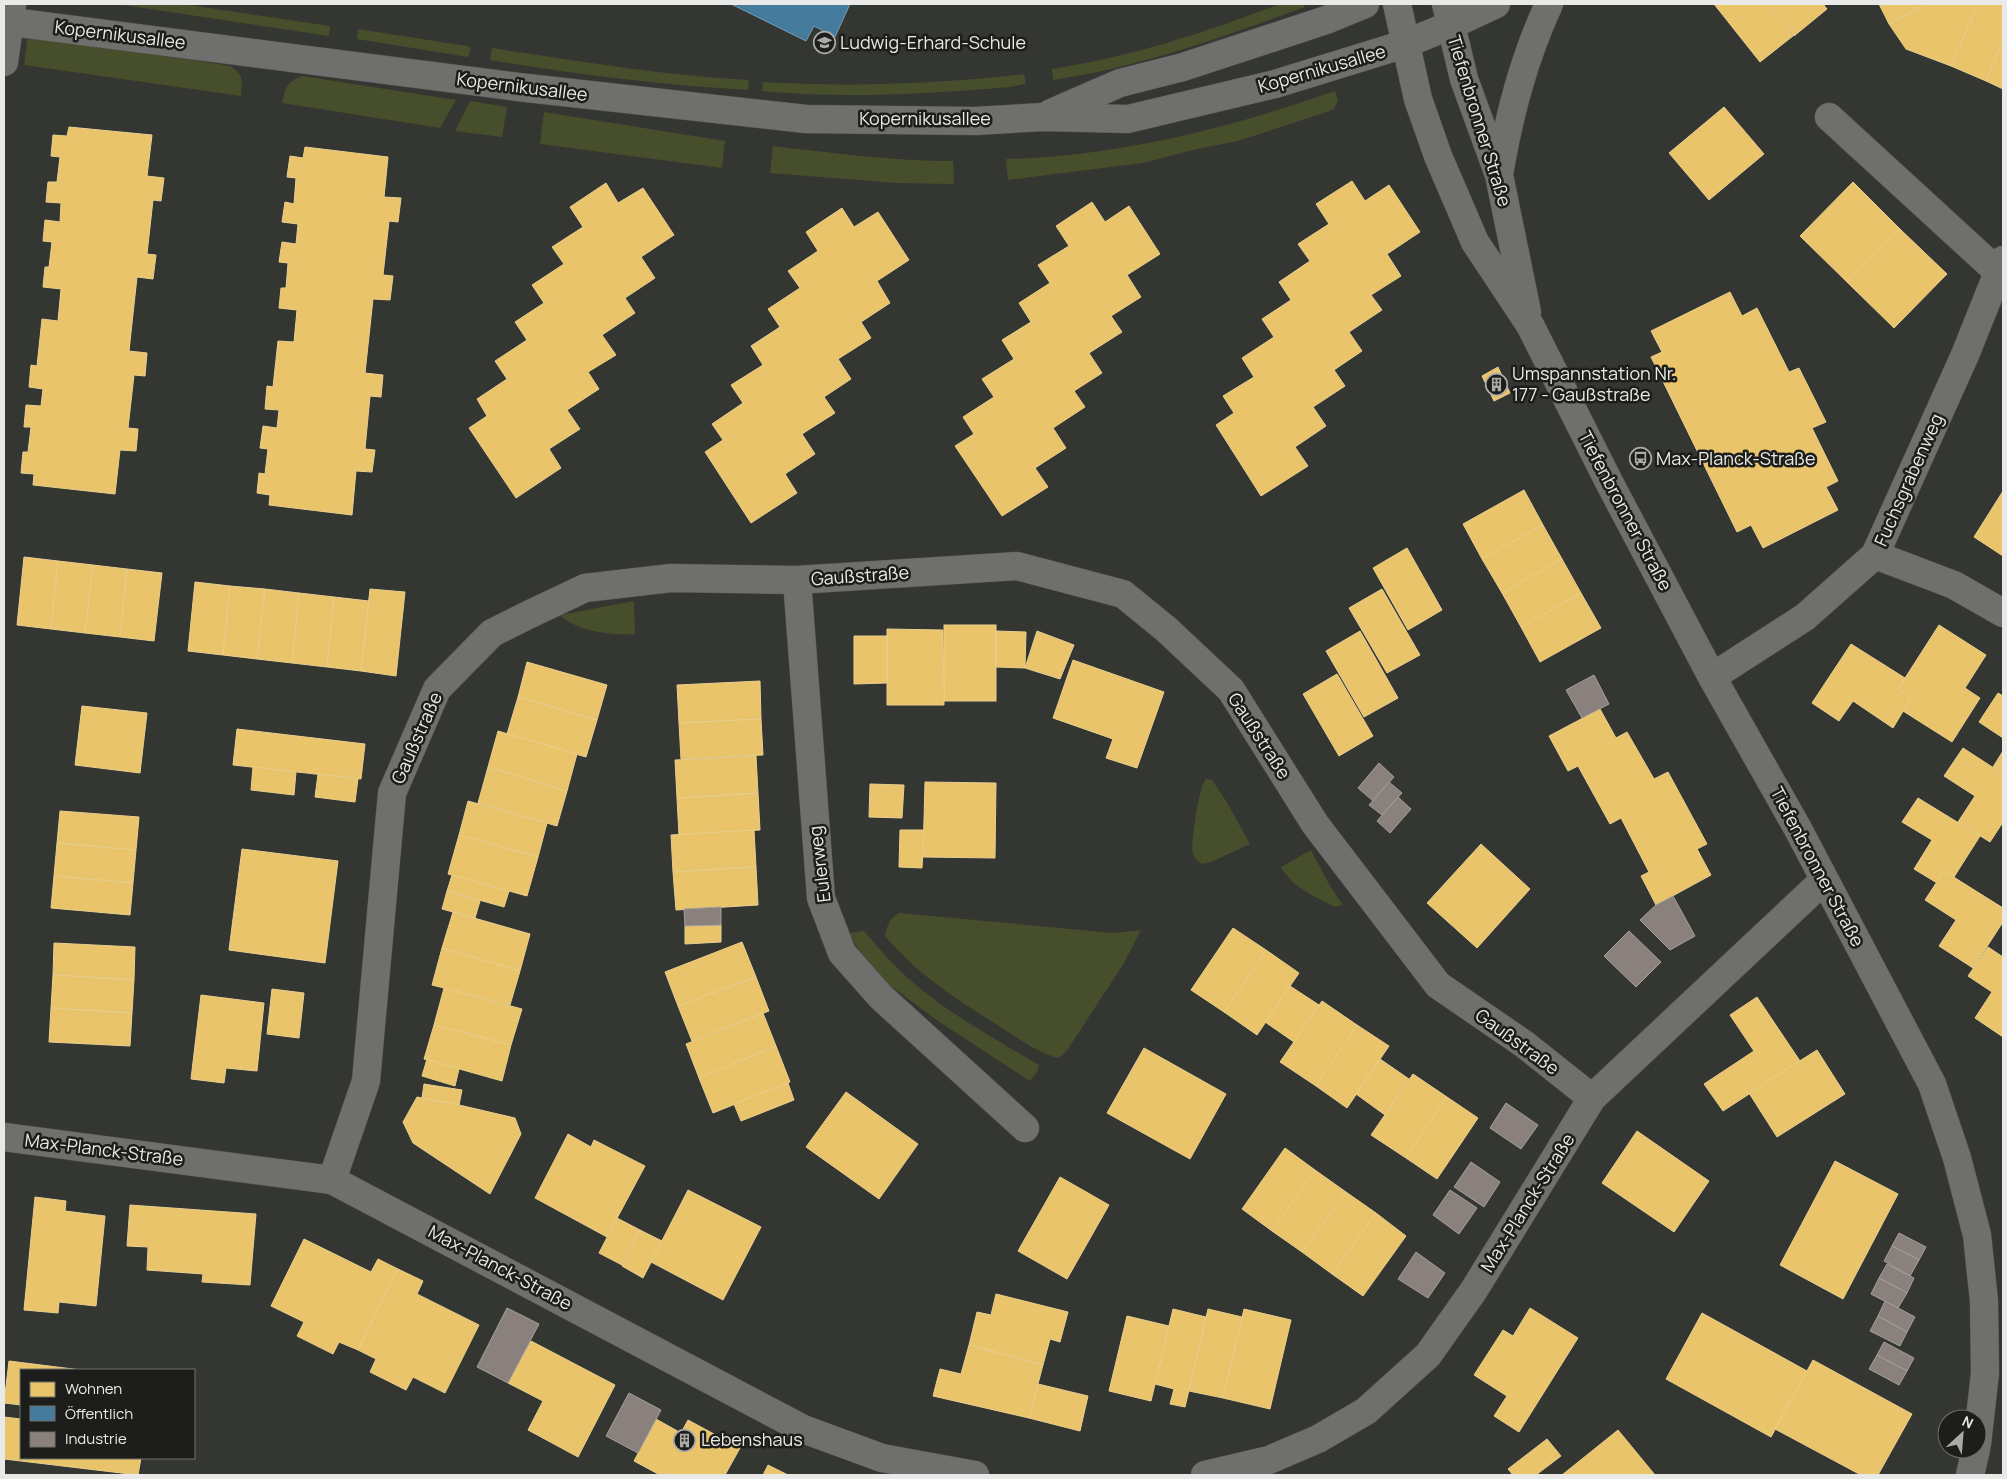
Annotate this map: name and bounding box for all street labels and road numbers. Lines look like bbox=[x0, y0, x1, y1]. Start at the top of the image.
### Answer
street label: Kopernikusallee bbox=[53, 14, 187, 54]
street label: Tiefenbronner Straße bbox=[1443, 32, 1517, 209]
street label: Kopernikusallee bbox=[1255, 38, 1388, 98]
street label: Kopernikusallee bbox=[455, 66, 589, 106]
street label: Kopernikusallee bbox=[859, 106, 991, 130]
street label: Fuchsgrabenweg bbox=[1868, 409, 1948, 550]
street label: Tiefenbronner Straße bbox=[1574, 426, 1678, 595]
street label: Gaußstraße bbox=[810, 560, 910, 590]
street label: Gaußstraße bbox=[385, 688, 447, 787]
street label: Gaußstraße bbox=[1223, 688, 1297, 783]
street label: Tiefenbronner Straße bbox=[1766, 782, 1870, 951]
street label: Eulerweg bbox=[802, 825, 836, 904]
street label: Gaußstraße bbox=[1471, 1003, 1564, 1080]
street label: Max-Planck-Straße bbox=[23, 1127, 185, 1171]
street label: Max-Planck-Straße bbox=[1475, 1128, 1580, 1276]
street label: Max-Planck-Straße bbox=[424, 1219, 577, 1315]

